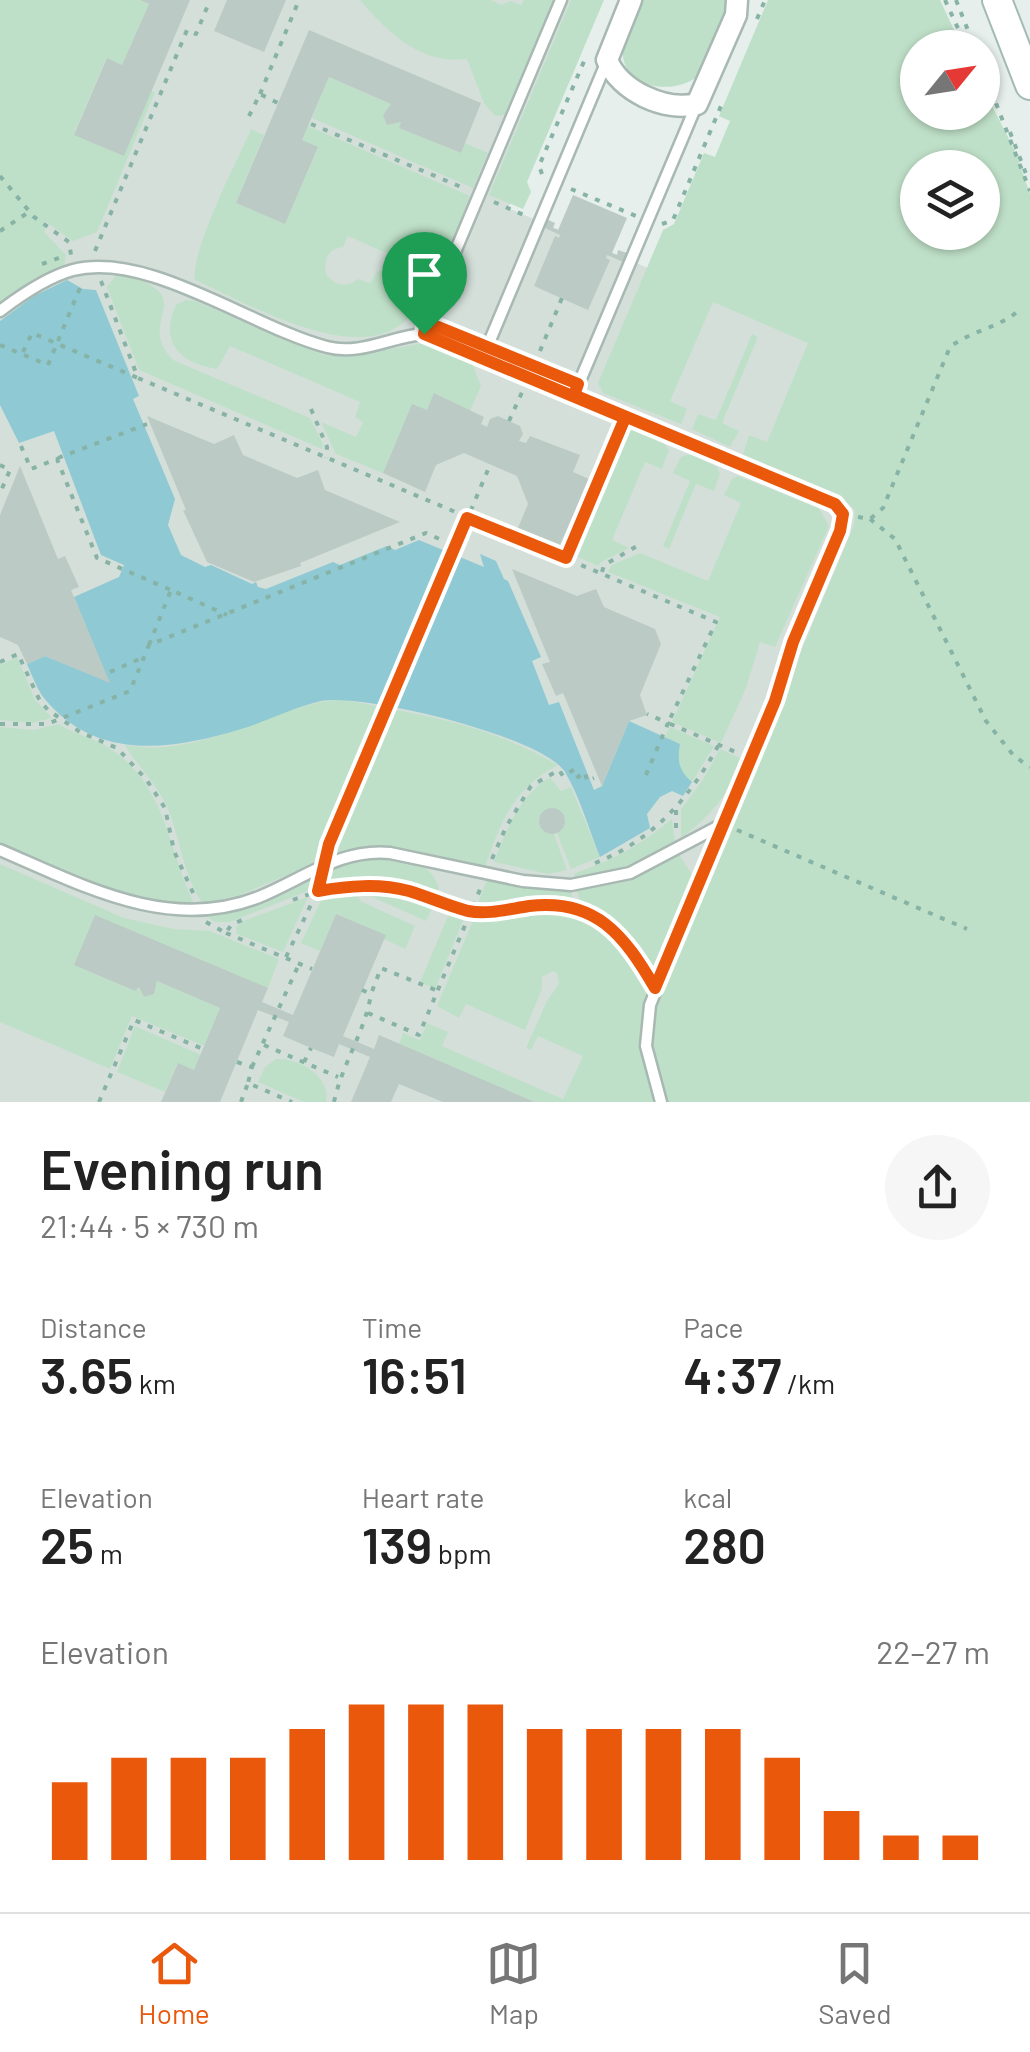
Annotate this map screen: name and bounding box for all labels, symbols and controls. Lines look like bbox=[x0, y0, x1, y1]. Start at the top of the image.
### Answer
north arrow bbox=[900, 30, 1000, 130]
map controls bbox=[900, 30, 1000, 250]
button: layers bbox=[900, 150, 1000, 250]
pin bbox=[382, 232, 467, 335]
icon: arrive bbox=[397, 247, 452, 302]
text: Evening run bbox=[40, 1135, 324, 1201]
button: share bbox=[885, 1135, 990, 1240]
text: 21:44 · 5 × 730 m bbox=[40, 1206, 259, 1244]
text: Distance bbox=[40, 1310, 147, 1344]
text: Time bbox=[362, 1310, 422, 1344]
text: Pace bbox=[683, 1310, 744, 1344]
text: 3.65 bbox=[40, 1344, 133, 1404]
text: 16:51 bbox=[362, 1344, 467, 1404]
text: 4:37 bbox=[683, 1344, 781, 1404]
text: km bbox=[133, 1366, 176, 1400]
text: /km bbox=[781, 1366, 835, 1400]
text: Elevation bbox=[40, 1480, 153, 1514]
text: Heart rate bbox=[362, 1480, 484, 1514]
text: kcal bbox=[683, 1480, 732, 1514]
text: 25 bbox=[40, 1514, 94, 1574]
text: 139 bbox=[362, 1514, 432, 1574]
text: 280 bbox=[683, 1514, 766, 1574]
text: m bbox=[94, 1536, 123, 1570]
text: bpm bbox=[432, 1536, 492, 1570]
text: Elevation bbox=[40, 1632, 169, 1670]
text: 22–27 m bbox=[876, 1632, 990, 1670]
tab: Home bbox=[138, 1936, 210, 2030]
tab: Map bbox=[486, 1936, 541, 2030]
tab: Saved bbox=[818, 1936, 892, 2030]

